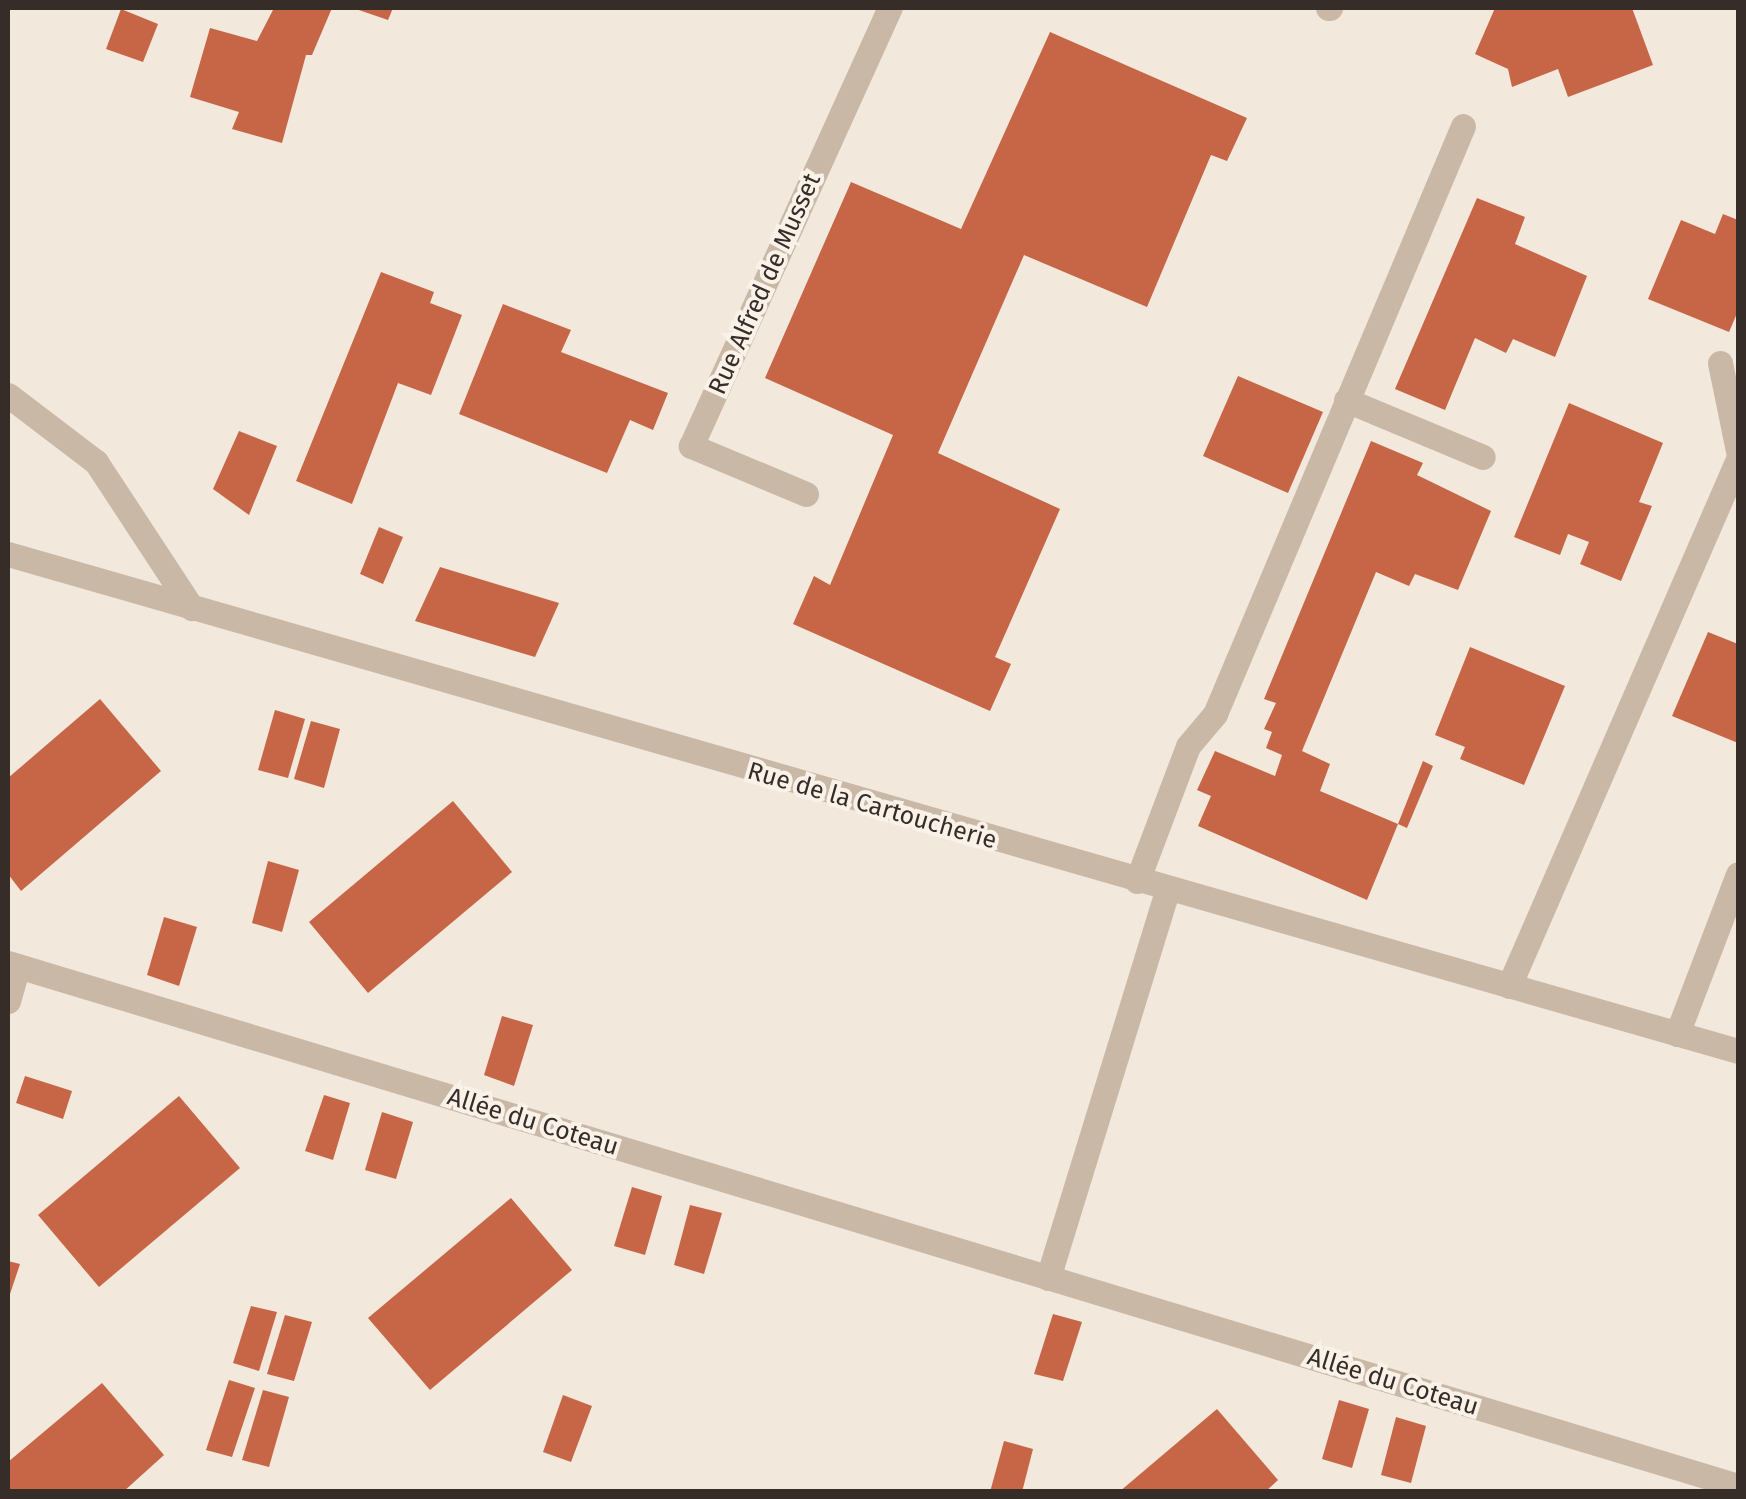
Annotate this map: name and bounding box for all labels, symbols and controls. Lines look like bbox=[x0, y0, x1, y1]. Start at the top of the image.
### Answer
street label: Rue Alfred de Musset bbox=[703, 169, 827, 399]
street label: Rue de la Cartoucherie bbox=[744, 756, 1000, 856]
street label: Allée du Coteau bbox=[444, 1082, 622, 1162]
street label: Allée du Coteau bbox=[1304, 1342, 1482, 1422]

